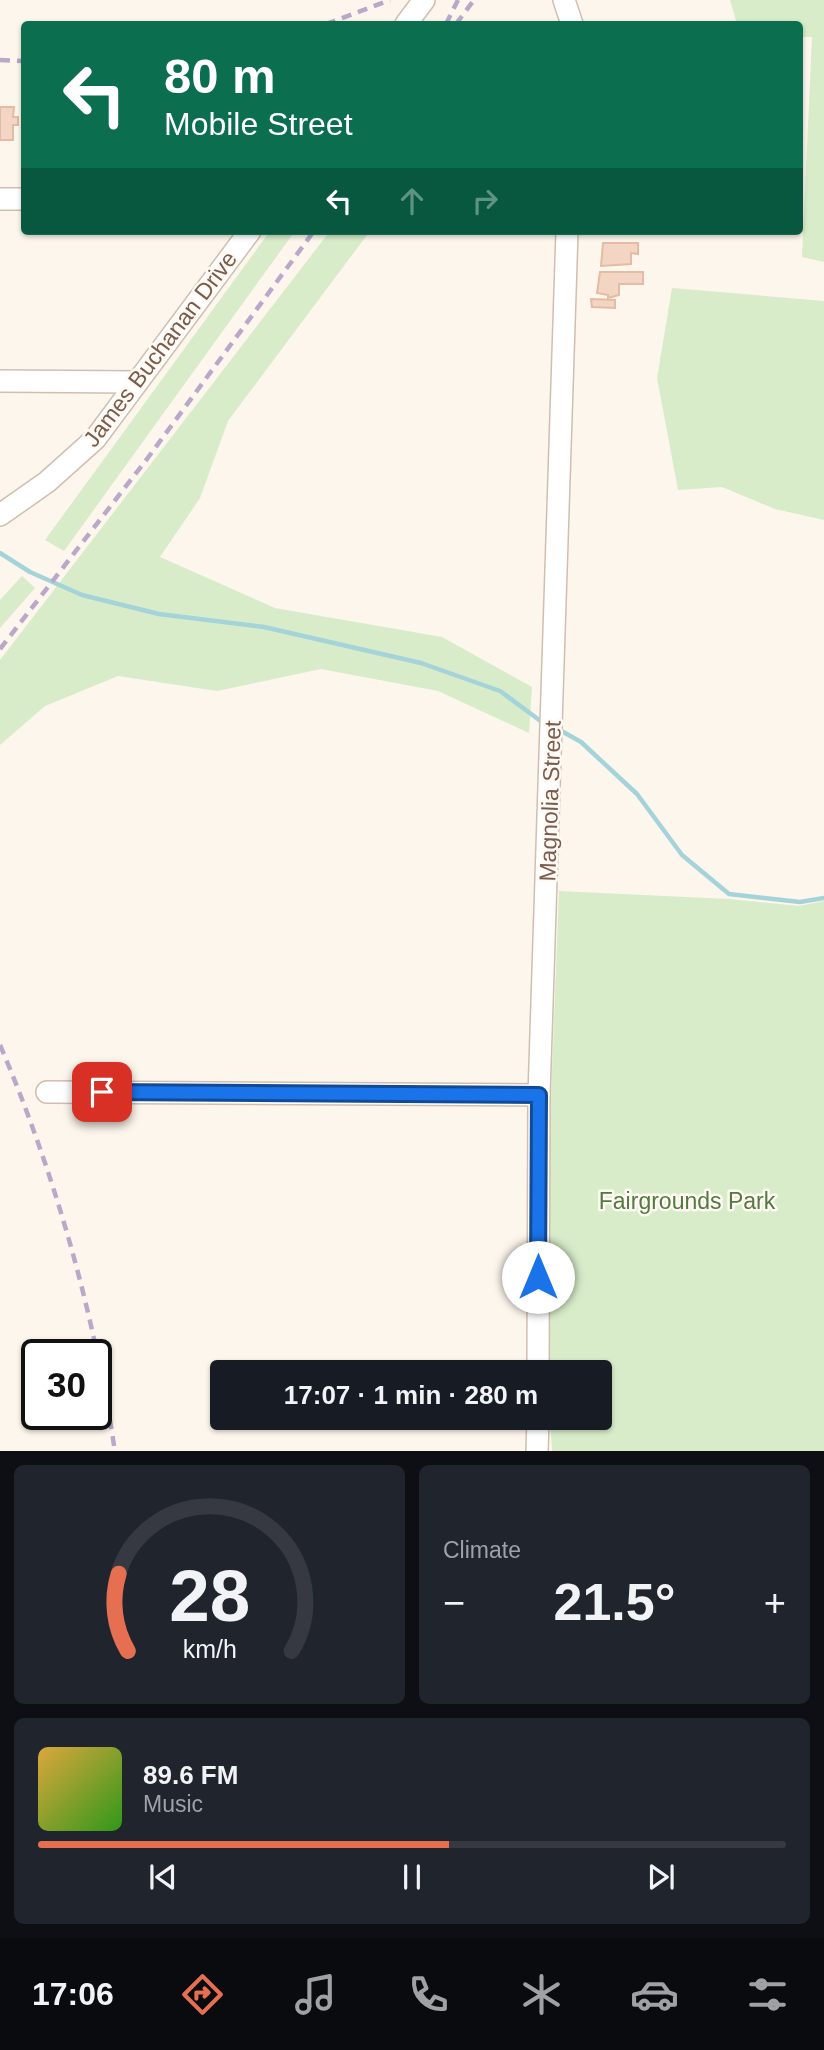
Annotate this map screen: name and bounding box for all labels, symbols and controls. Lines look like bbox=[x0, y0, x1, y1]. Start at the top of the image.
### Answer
icon: left bbox=[49, 49, 140, 140]
text: 80 m bbox=[164, 49, 276, 103]
text: Mobile Street bbox=[164, 106, 353, 142]
icon: left bbox=[320, 182, 358, 220]
icon: ahead bbox=[393, 182, 431, 220]
icon: right bbox=[466, 182, 504, 220]
street label: James Buchanan Drive bbox=[78, 246, 242, 452]
street label: Magnolia Street bbox=[534, 719, 566, 882]
pin bbox=[72, 1062, 132, 1122]
icon: arrive bbox=[83, 1073, 121, 1111]
park label: Fairgrounds Park bbox=[599, 1188, 776, 1214]
position arrow bbox=[501, 1240, 575, 1314]
speed limit sign: 30 bbox=[21, 1339, 112, 1430]
text: 17:07 · 1 min · 280 m bbox=[284, 1380, 538, 1410]
text: Climate bbox=[443, 1537, 521, 1563]
text: 28 bbox=[169, 1555, 250, 1636]
text: 21.5° bbox=[553, 1573, 676, 1631]
text: − bbox=[443, 1582, 465, 1624]
text: + bbox=[764, 1582, 786, 1624]
text: km/h bbox=[182, 1634, 237, 1662]
text: 89.6 FM bbox=[143, 1760, 238, 1790]
text: Music bbox=[143, 1791, 203, 1817]
icon: previous bbox=[144, 1858, 182, 1896]
icon: pause bbox=[393, 1858, 431, 1896]
icon: next bbox=[642, 1858, 680, 1896]
icon: directions bbox=[178, 1970, 227, 2019]
icon: music bbox=[291, 1970, 340, 2019]
icon: phone bbox=[404, 1970, 453, 2019]
icon: climate bbox=[517, 1970, 566, 2019]
icon: car bbox=[630, 1970, 679, 2019]
icon: filters bbox=[743, 1970, 792, 2019]
text: 17:06 bbox=[32, 1976, 114, 2012]

